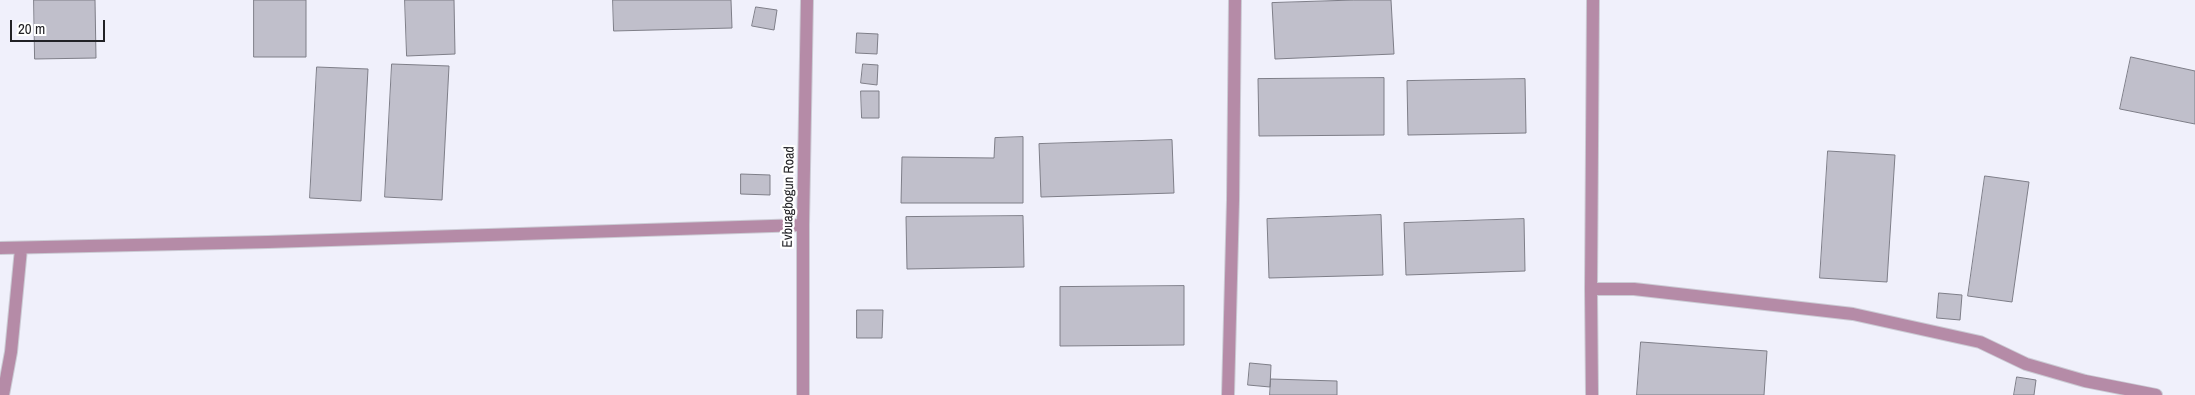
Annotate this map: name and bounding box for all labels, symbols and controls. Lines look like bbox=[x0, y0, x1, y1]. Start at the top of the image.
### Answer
scale bar bbox=[12, 10, 108, 42]
text: 20 m bbox=[18, 18, 45, 39]
street label: Evbuagbogun Road bbox=[780, 146, 798, 248]

